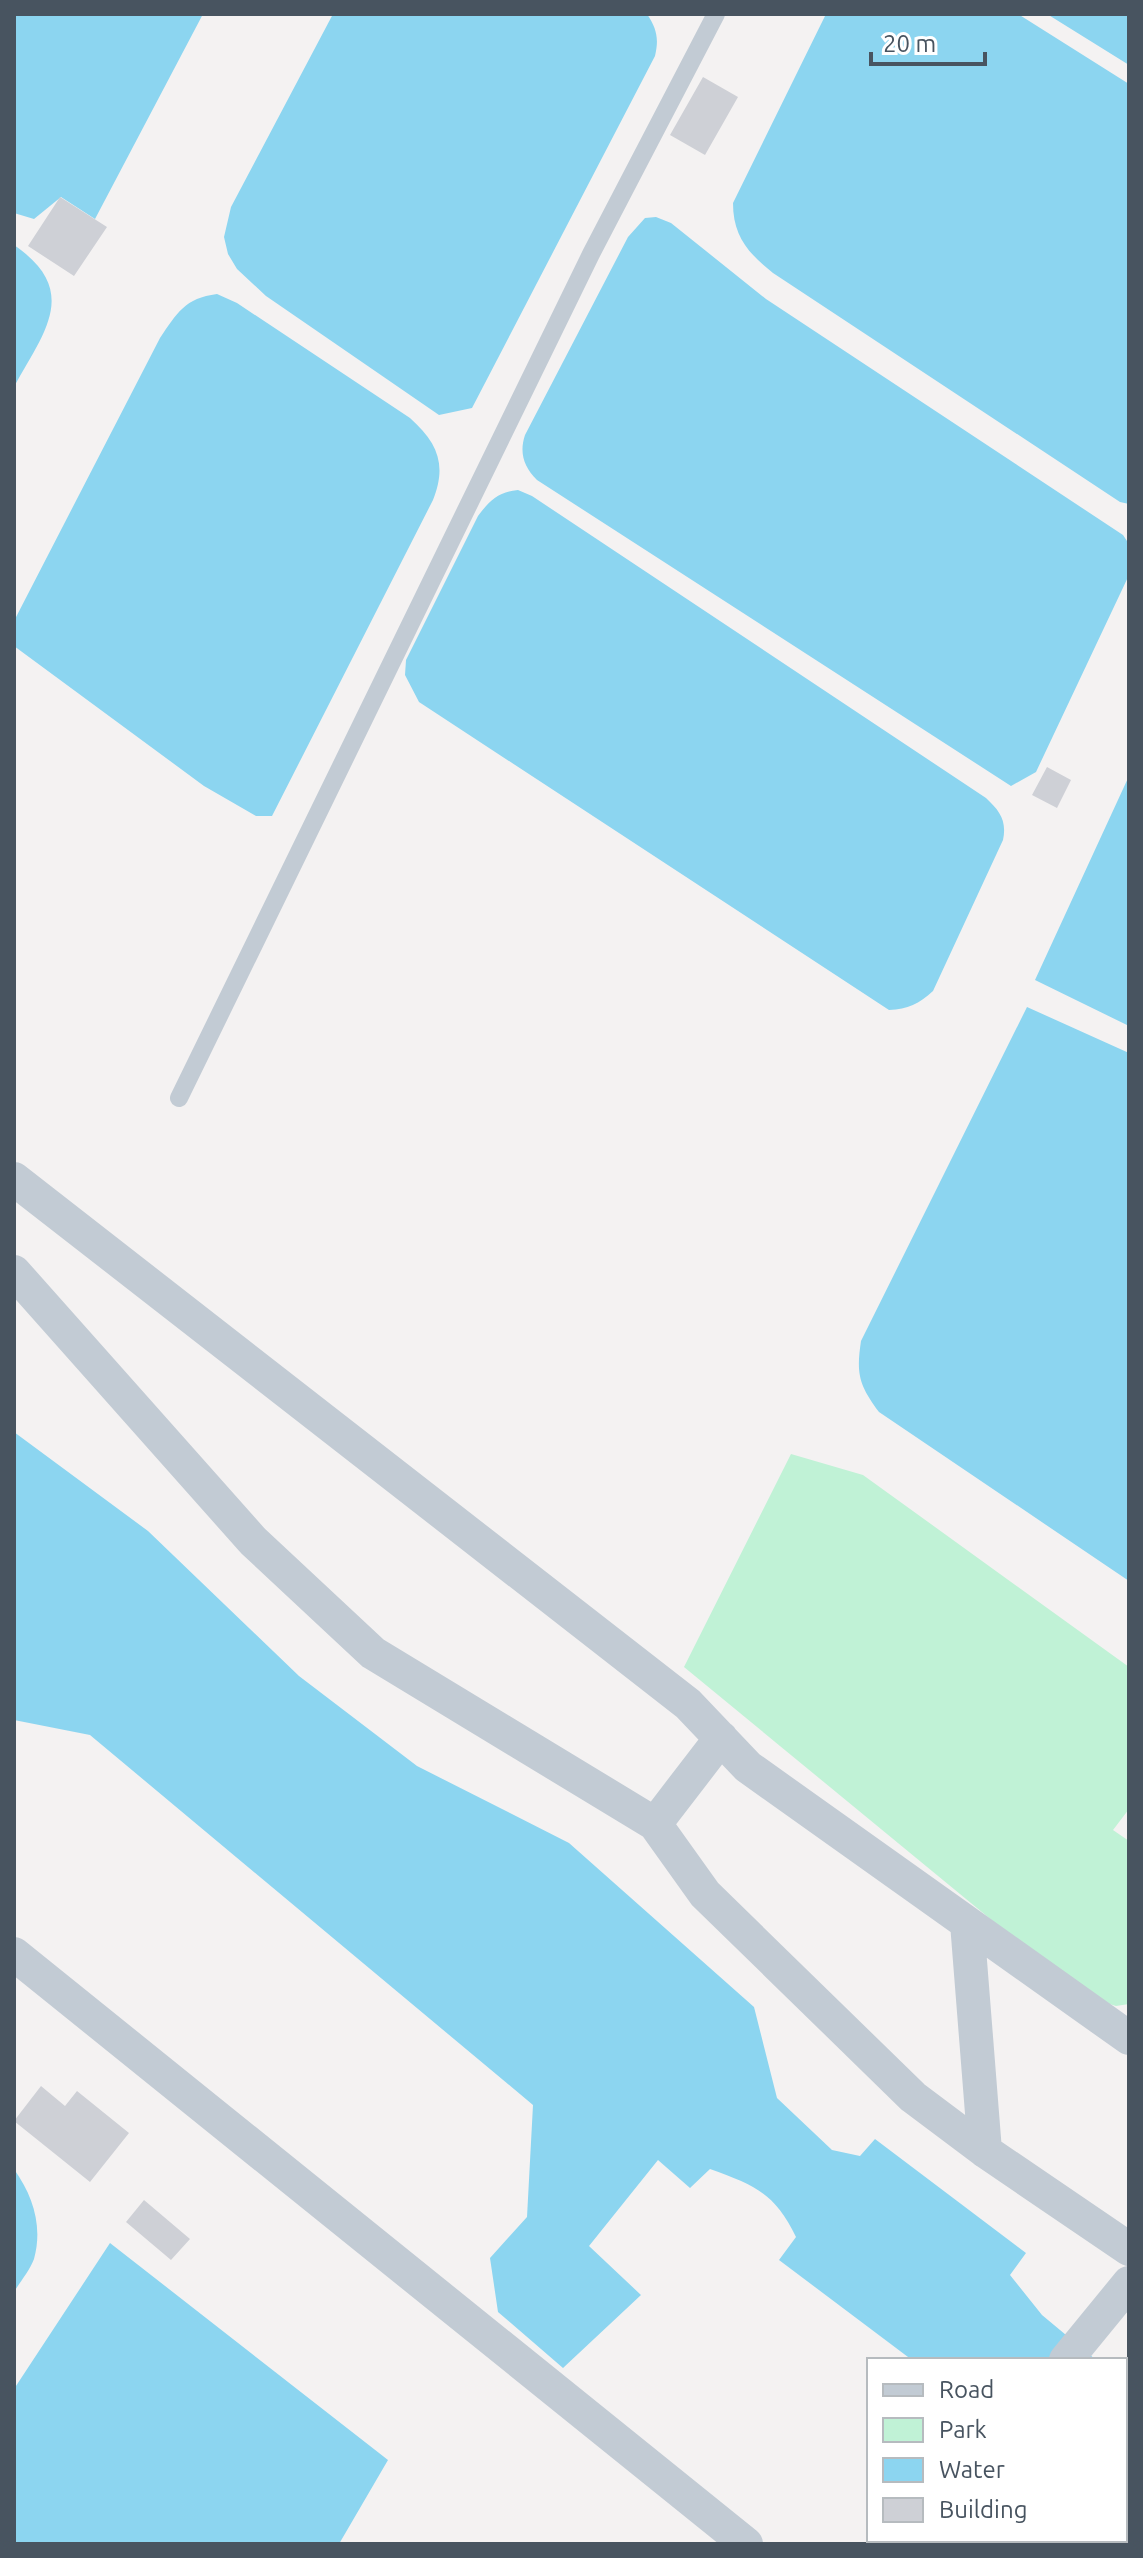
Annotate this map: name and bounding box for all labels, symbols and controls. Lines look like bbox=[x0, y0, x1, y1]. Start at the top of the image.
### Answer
scale bar bbox=[871, 16, 985, 66]
text: 20 m bbox=[883, 30, 936, 57]
legend bbox=[867, 2358, 1127, 2542]
text: Road bbox=[939, 2376, 994, 2403]
text: Park bbox=[939, 2416, 987, 2443]
text: Water bbox=[939, 2456, 1005, 2483]
text: Building bbox=[939, 2496, 1027, 2523]

